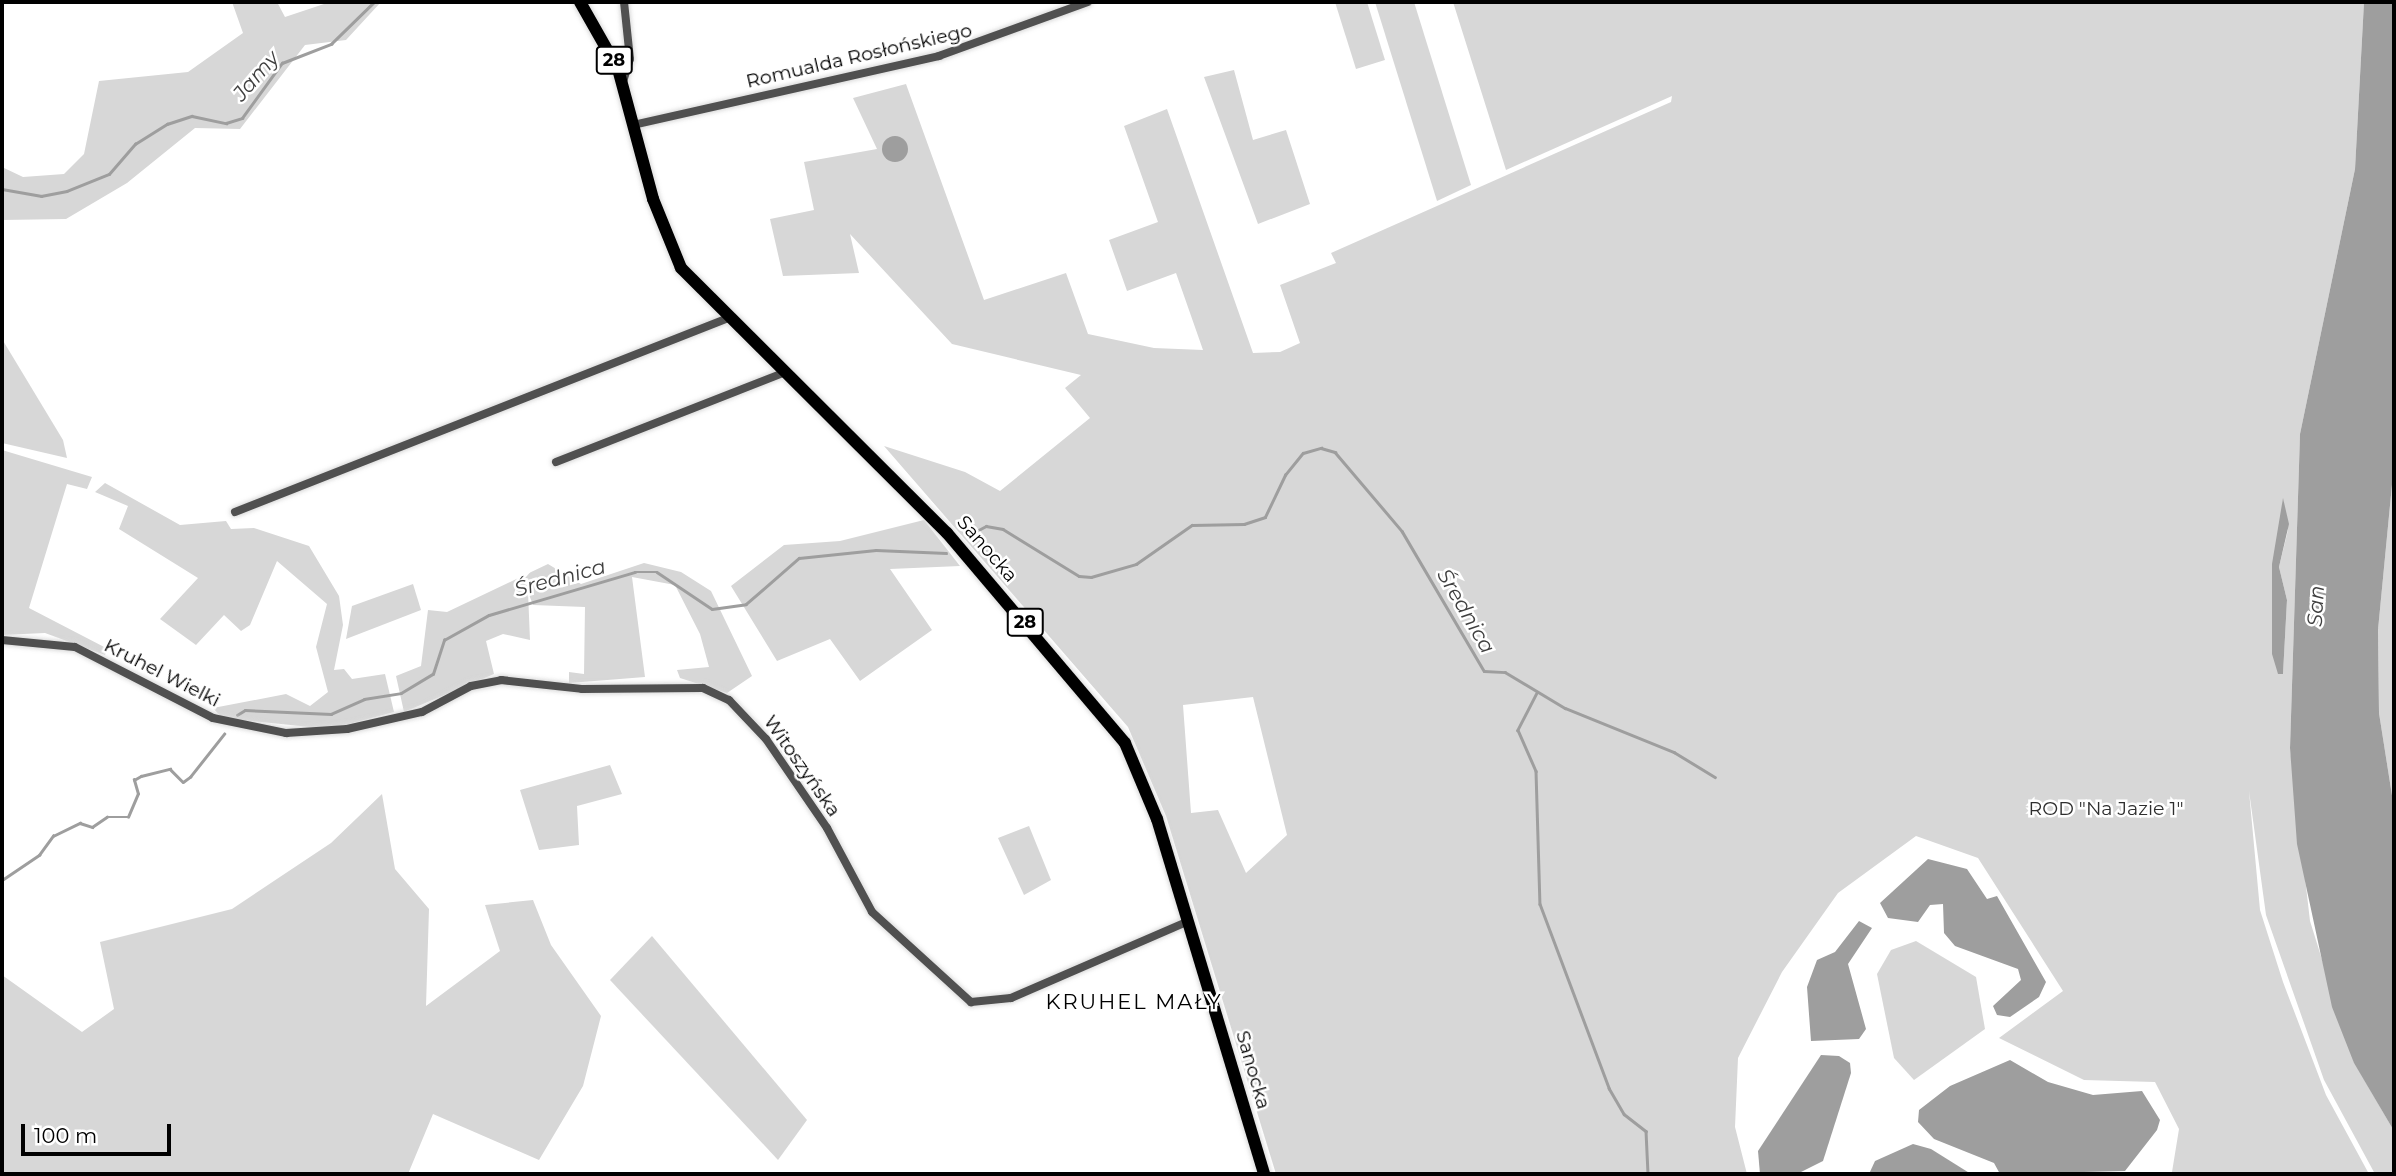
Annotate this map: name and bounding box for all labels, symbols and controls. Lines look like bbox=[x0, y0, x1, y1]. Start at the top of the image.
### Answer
street label: Romualda Rosłońskiego bbox=[744, 19, 974, 93]
water label: Jamy bbox=[228, 46, 284, 106]
road number: 28 bbox=[595, 46, 633, 74]
street label: Sanocka bbox=[952, 511, 1022, 587]
water label: Średnica bbox=[511, 554, 609, 602]
water label: Średnica bbox=[1432, 564, 1500, 658]
water label: San bbox=[2302, 585, 2330, 627]
road number: 28 bbox=[1006, 608, 1044, 636]
street label: Kruhel Wielki bbox=[100, 634, 224, 712]
street label: Witoszyńska bbox=[759, 711, 845, 821]
park label: ROD "Na Jazie 1" bbox=[2028, 798, 2184, 820]
district label: KRUHEL MAŁY bbox=[1047, 989, 1221, 1015]
street label: Sanocka bbox=[1231, 1028, 1275, 1112]
scale bar bbox=[24, 1110, 175, 1154]
text: 100 m bbox=[34, 1123, 97, 1148]

